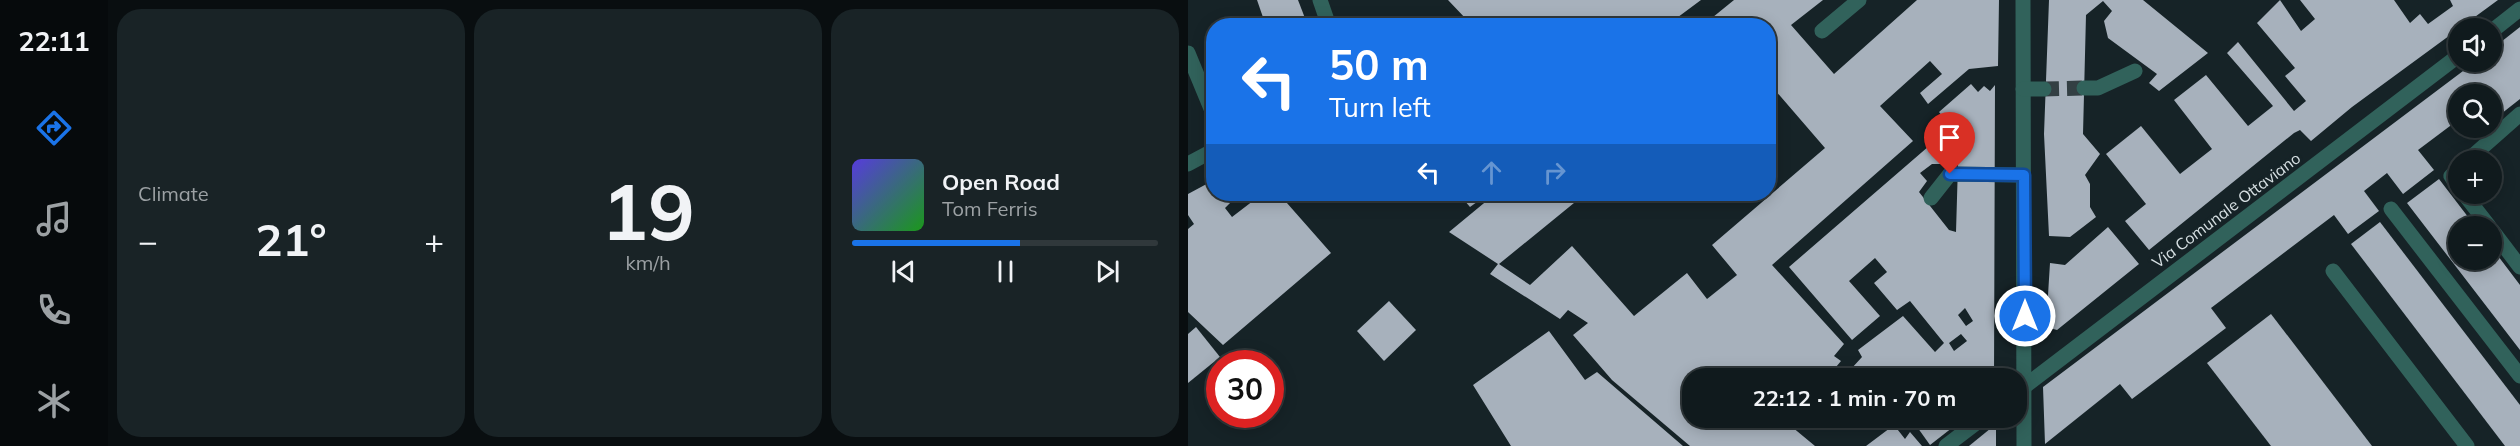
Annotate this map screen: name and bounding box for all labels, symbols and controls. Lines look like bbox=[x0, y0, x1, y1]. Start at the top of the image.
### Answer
map controls bbox=[2448, 18, 2502, 270]
button: sound bbox=[2448, 18, 2502, 72]
text: 22:11 bbox=[18, 24, 90, 58]
text: 50 m bbox=[1329, 38, 1429, 91]
icon: left bbox=[1230, 42, 1308, 120]
button: search bbox=[2448, 84, 2502, 138]
text: Turn left bbox=[1329, 90, 1431, 124]
icon: directions bbox=[33, 107, 75, 149]
pin bbox=[1924, 112, 1975, 174]
icon: arrive bbox=[1933, 121, 1966, 154]
street label: Via Comunale Ottaviano bbox=[2148, 148, 2304, 272]
button: + bbox=[2448, 150, 2502, 204]
icon: left bbox=[1412, 156, 1445, 189]
icon: ahead bbox=[1475, 156, 1508, 189]
icon: right bbox=[1538, 156, 1571, 189]
text: 19 bbox=[601, 162, 695, 260]
text: Open Road bbox=[942, 168, 1060, 196]
text: Climate bbox=[138, 181, 209, 206]
text: Tom Ferris bbox=[942, 196, 1038, 221]
icon: music bbox=[33, 198, 75, 240]
text: 21° bbox=[255, 211, 327, 267]
button: − bbox=[2448, 216, 2502, 270]
text: − bbox=[138, 220, 158, 261]
text: + bbox=[424, 220, 444, 261]
text: km/h bbox=[625, 250, 671, 275]
icon: previous bbox=[887, 255, 920, 288]
icon: pause bbox=[989, 255, 1022, 288]
icon: next bbox=[1091, 255, 1124, 288]
position arrow bbox=[1993, 284, 2057, 348]
icon: phone bbox=[33, 289, 75, 331]
speed limit sign: 30 bbox=[1206, 350, 1284, 428]
icon: climate bbox=[33, 380, 75, 422]
text: 22:12 · 1 min · 70 m bbox=[1753, 384, 1956, 412]

